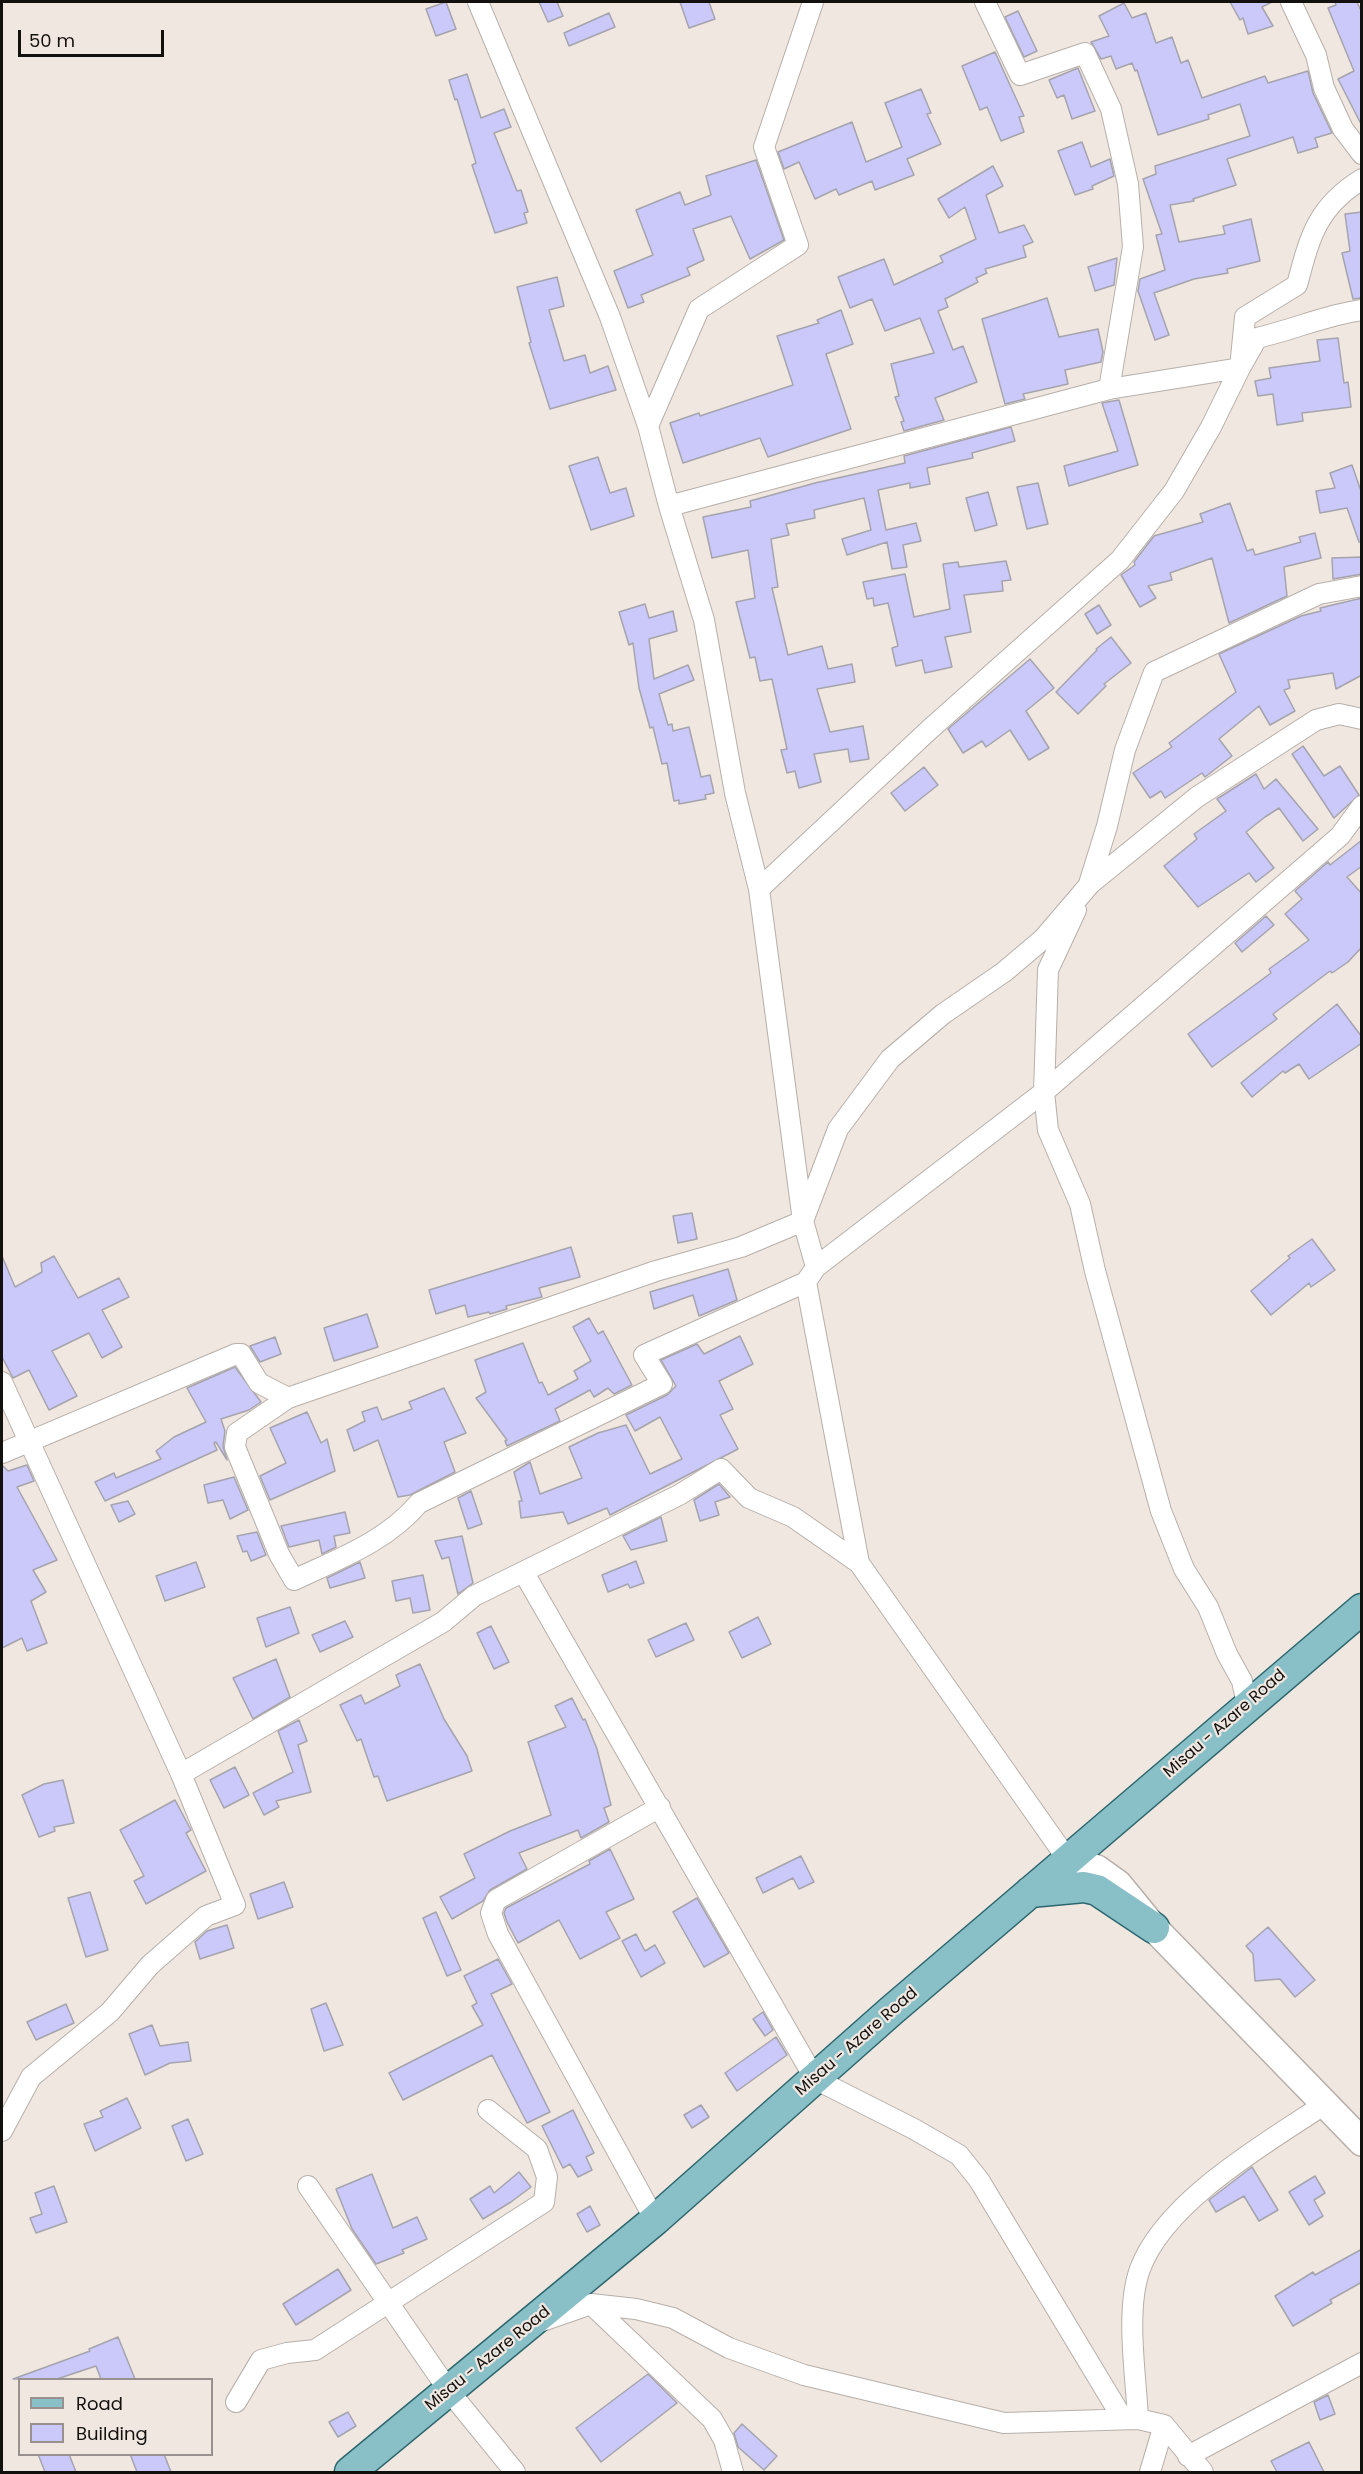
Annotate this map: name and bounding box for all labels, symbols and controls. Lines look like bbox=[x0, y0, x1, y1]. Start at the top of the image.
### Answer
scale bar bbox=[21, 18, 166, 56]
text: 50 m bbox=[29, 28, 75, 53]
street label: Misau - Azare Road bbox=[1160, 1666, 1290, 1782]
street label: Misau - Azare Road bbox=[792, 1984, 922, 2100]
street label: Misau - Azare Road bbox=[422, 2303, 554, 2415]
legend bbox=[18, 2378, 213, 2456]
text: Road bbox=[76, 2391, 123, 2416]
text: Building bbox=[76, 2421, 148, 2446]

